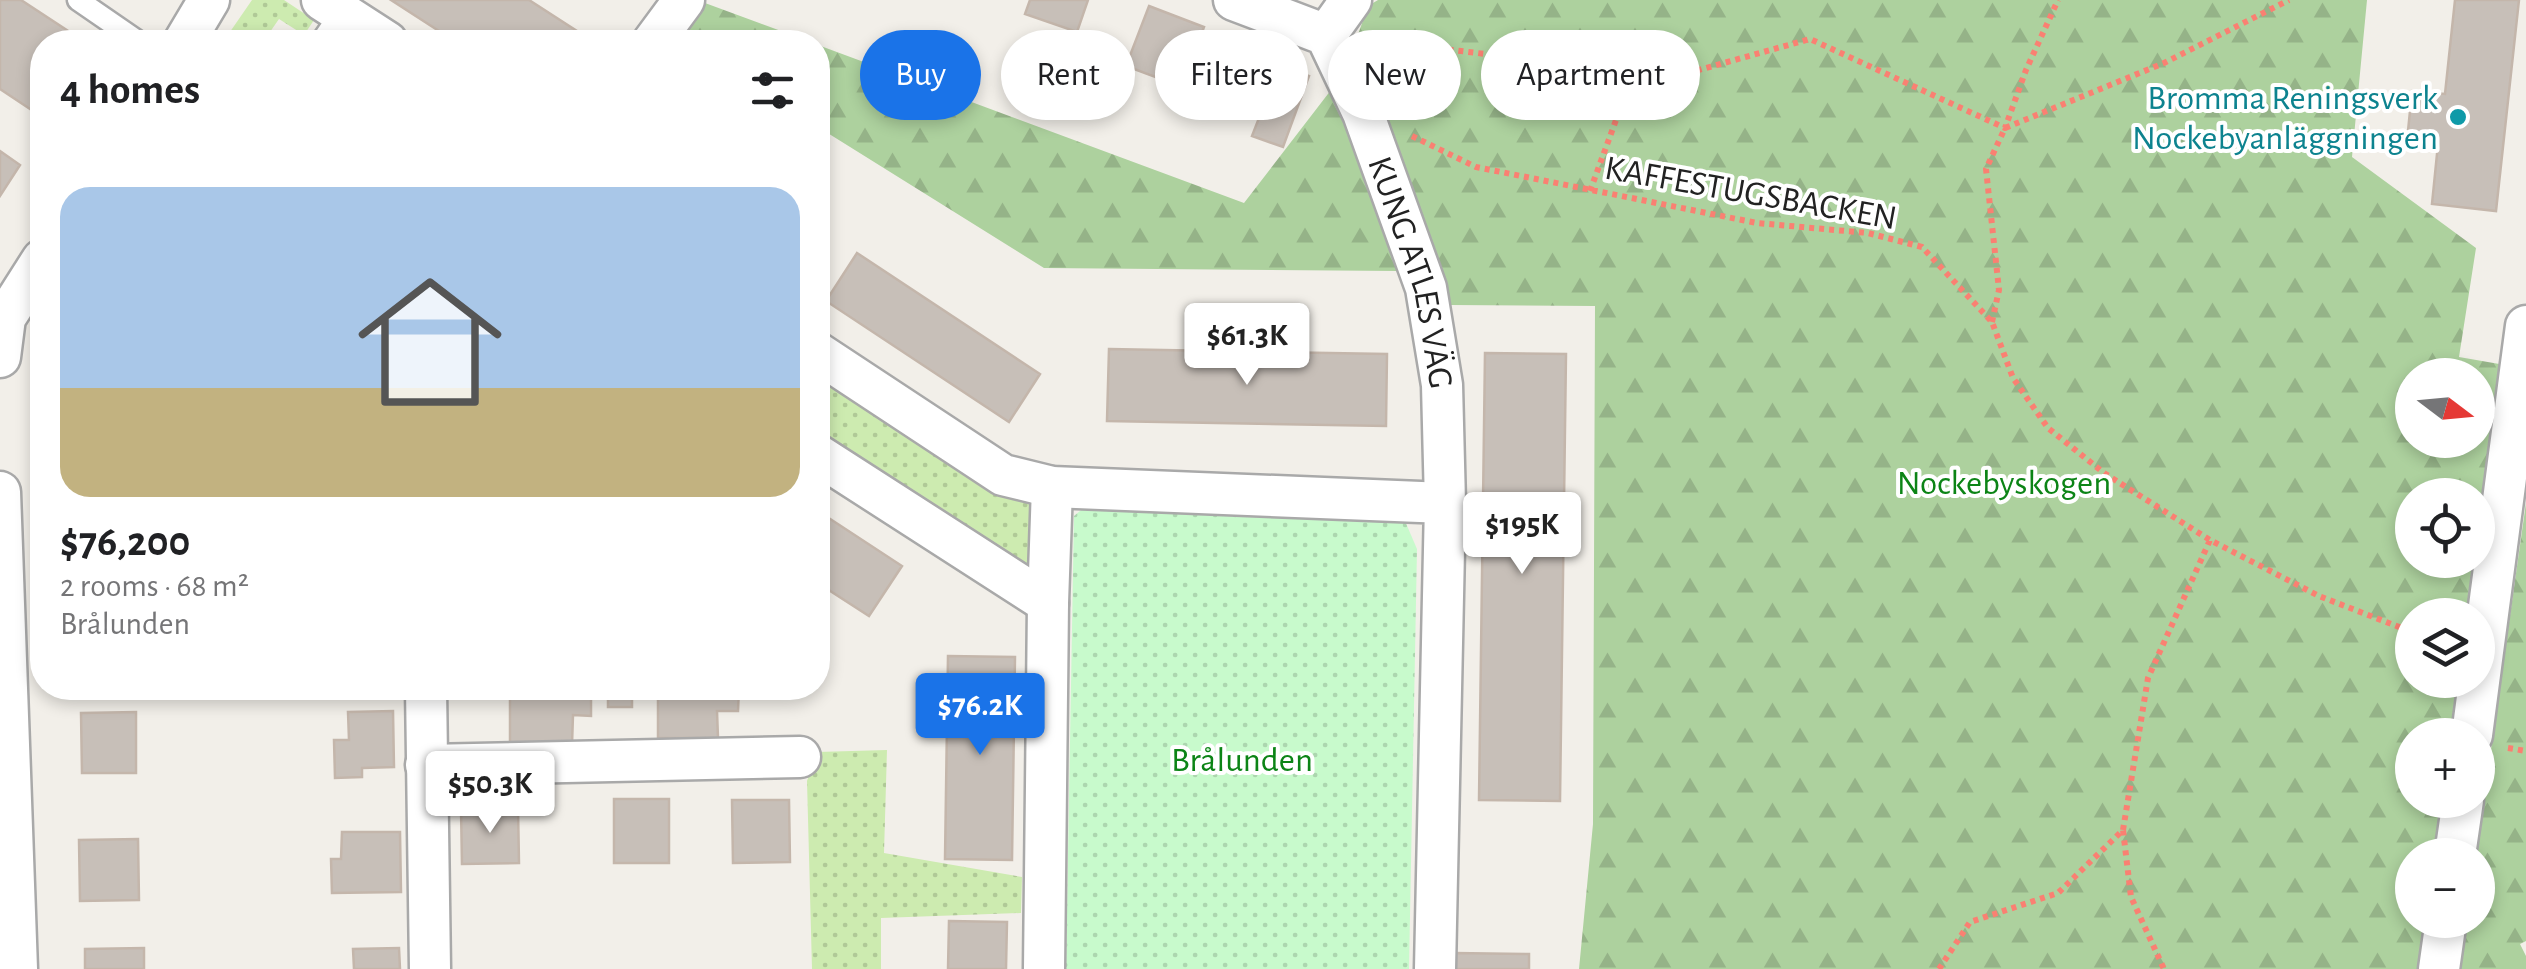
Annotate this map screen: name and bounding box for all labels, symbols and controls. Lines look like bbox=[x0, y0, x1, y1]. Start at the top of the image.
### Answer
chip: Buy bbox=[860, 30, 981, 120]
chip: Rent bbox=[1001, 30, 1135, 120]
chip: Filters bbox=[1155, 30, 1308, 120]
chip: New bbox=[1328, 30, 1461, 120]
chip: Apartment bbox=[1481, 30, 1700, 120]
icon: filters bbox=[745, 63, 800, 118]
text: 4 homes bbox=[60, 69, 200, 111]
place label: Bromma Reningsverk Nockebyanläggningen bbox=[2132, 81, 2438, 156]
marker: Bromma Reningsverk Nockebyanläggningen bbox=[2447, 106, 2469, 128]
street label: KAFFESTUGSBACKEN bbox=[1602, 151, 1899, 236]
street label: KUNG ATLES VÄG bbox=[1361, 152, 1458, 391]
icon: home bbox=[340, 252, 520, 432]
pin: $61.3K bbox=[1166, 303, 1328, 388]
text: $61.3K bbox=[1206, 319, 1288, 351]
north arrow bbox=[2395, 358, 2495, 458]
map controls bbox=[2395, 358, 2495, 938]
park label: Nockebyskogen bbox=[1897, 466, 2111, 501]
button: locate bbox=[2395, 478, 2495, 578]
pin: $195K bbox=[1452, 492, 1592, 577]
text: $195K bbox=[1485, 508, 1559, 540]
text: $76,200 bbox=[60, 521, 191, 563]
text: 2 rooms · 68 m² bbox=[60, 570, 249, 602]
button: layers bbox=[2395, 598, 2495, 698]
text: Brålunden bbox=[60, 608, 190, 640]
pin: $76.2K bbox=[899, 673, 1061, 758]
text: $76.2K bbox=[938, 689, 1022, 721]
button: + bbox=[2395, 718, 2495, 818]
park label: Brålunden bbox=[1171, 743, 1313, 778]
pin: $50.3K bbox=[409, 751, 571, 836]
text: $50.3K bbox=[448, 767, 532, 799]
button: − bbox=[2395, 838, 2495, 938]

